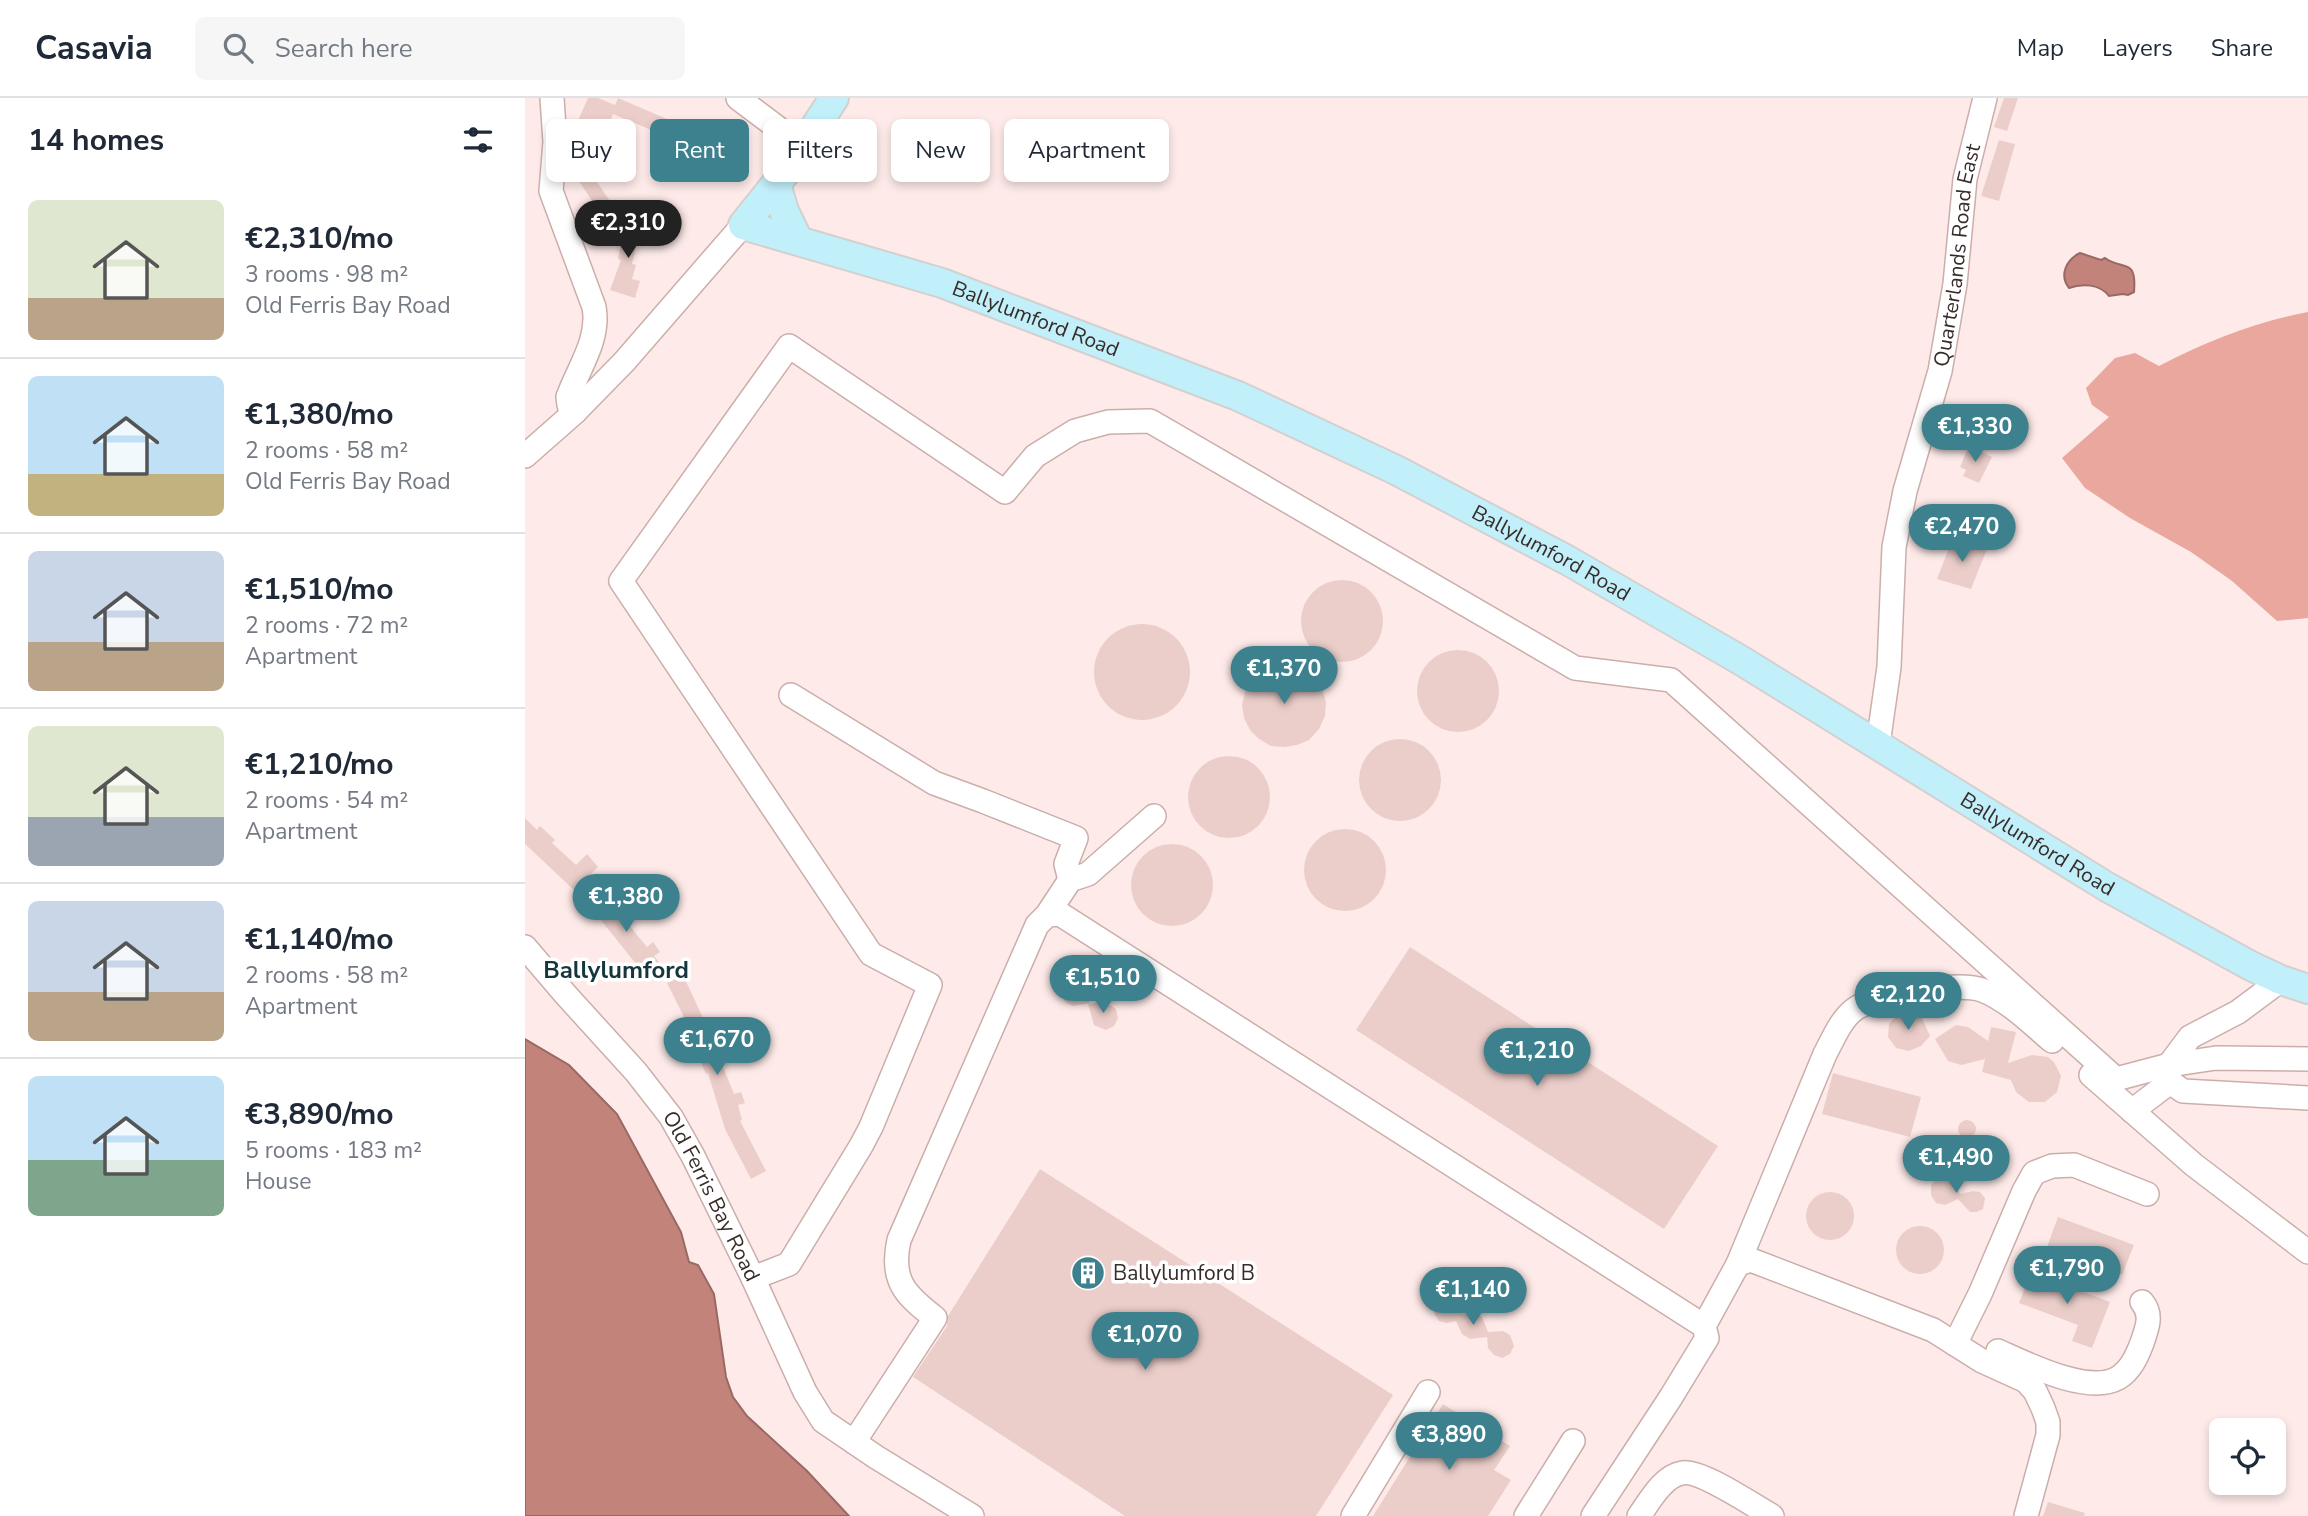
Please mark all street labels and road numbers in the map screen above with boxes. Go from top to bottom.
street label: Quarterlands Road East [1927,140,1987,369]
street label: Ballylumford Road [948,274,1123,363]
street label: Ballylumford Road [1467,498,1636,608]
street label: Ballylumford Road [1955,786,2120,903]
street label: Old Ferris Bay Road [656,1106,766,1286]

